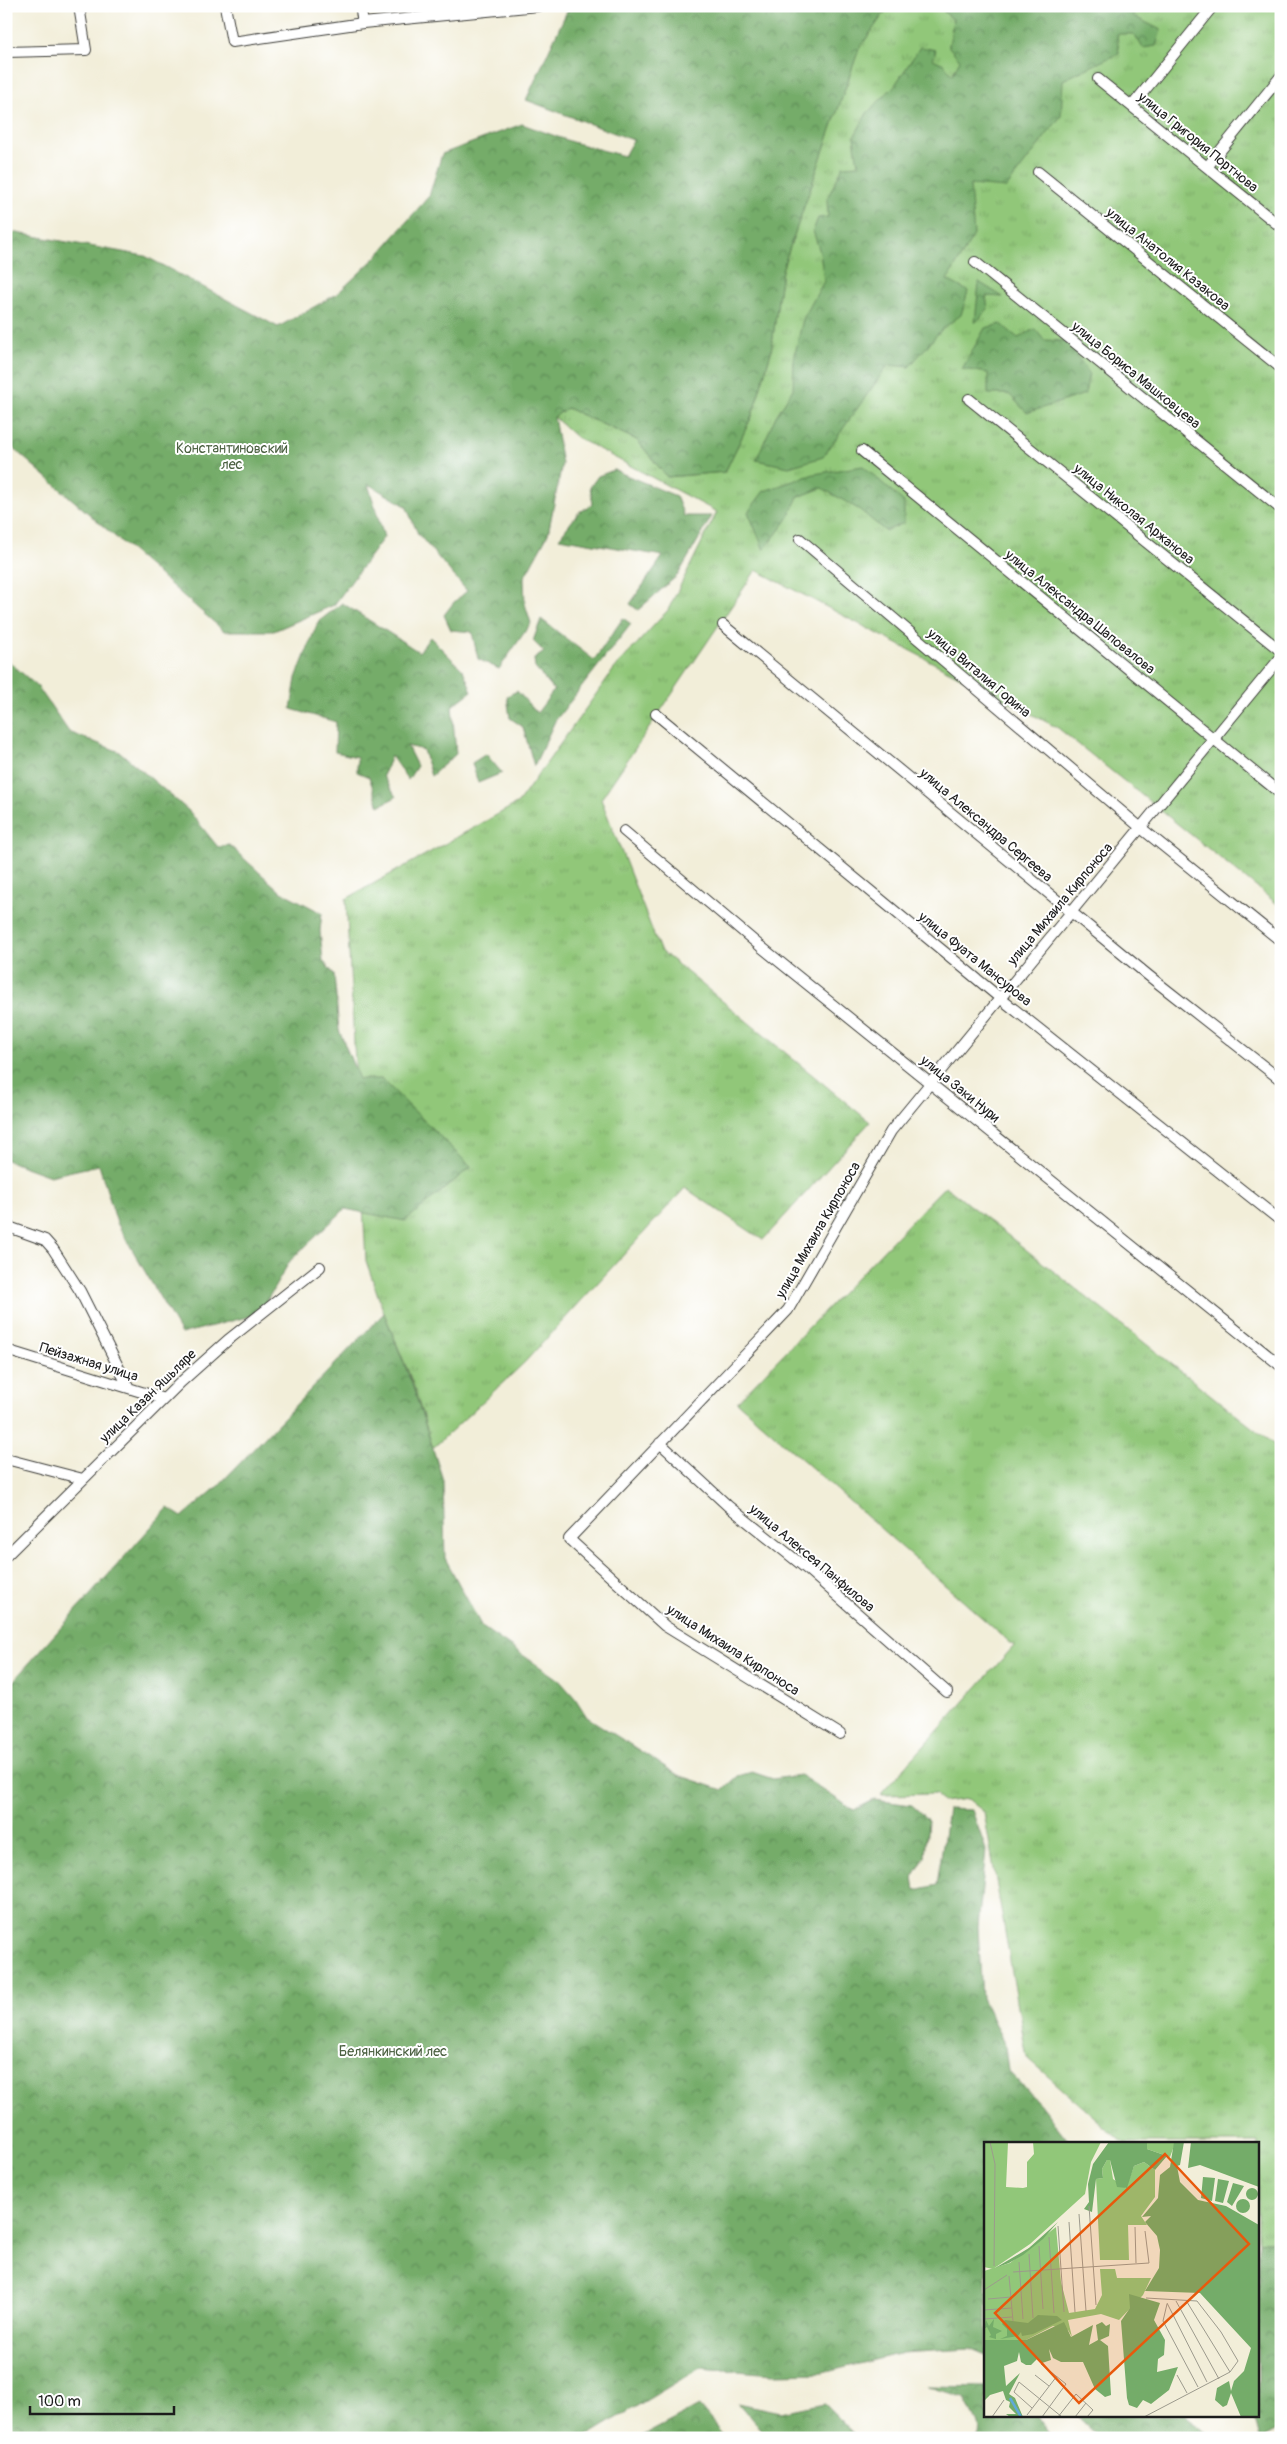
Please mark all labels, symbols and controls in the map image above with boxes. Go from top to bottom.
street label: улица Григория Портнова [1134,88,1261,196]
street label: улица Анатолия Казакова [1102,203,1233,314]
street label: улица Бориса Машковцева [1067,317,1204,432]
park label: Константиновский лес [176,440,288,473]
street label: улица Николая Аржанова [1069,459,1198,568]
street label: улица Александра Шаповалова [1001,546,1158,678]
street label: улица Виталия Горина [923,624,1034,721]
street label: улица Александра Сергеева [916,764,1056,885]
street label: улица Михаила Кирпоноса [1003,839,1116,969]
street label: улица Фуата Мансурова [914,908,1035,1010]
street label: улица Заки Нури [916,1051,1003,1126]
street label: улица Михаила Кирпоноса [772,1159,864,1302]
street label: Пейзажная улица [38,1339,140,1385]
street label: улица Казан Яшьляре [95,1345,200,1447]
street label: улица Алексея Панфилова [745,1500,878,1615]
street label: улица Михаила Кирпоноса [663,1600,802,1699]
park label: Белянкинский лес [339,2043,447,2060]
inset map [984,2142,1260,2416]
scale bar [30,2384,174,2416]
text: 100 m [38,2392,81,2411]

